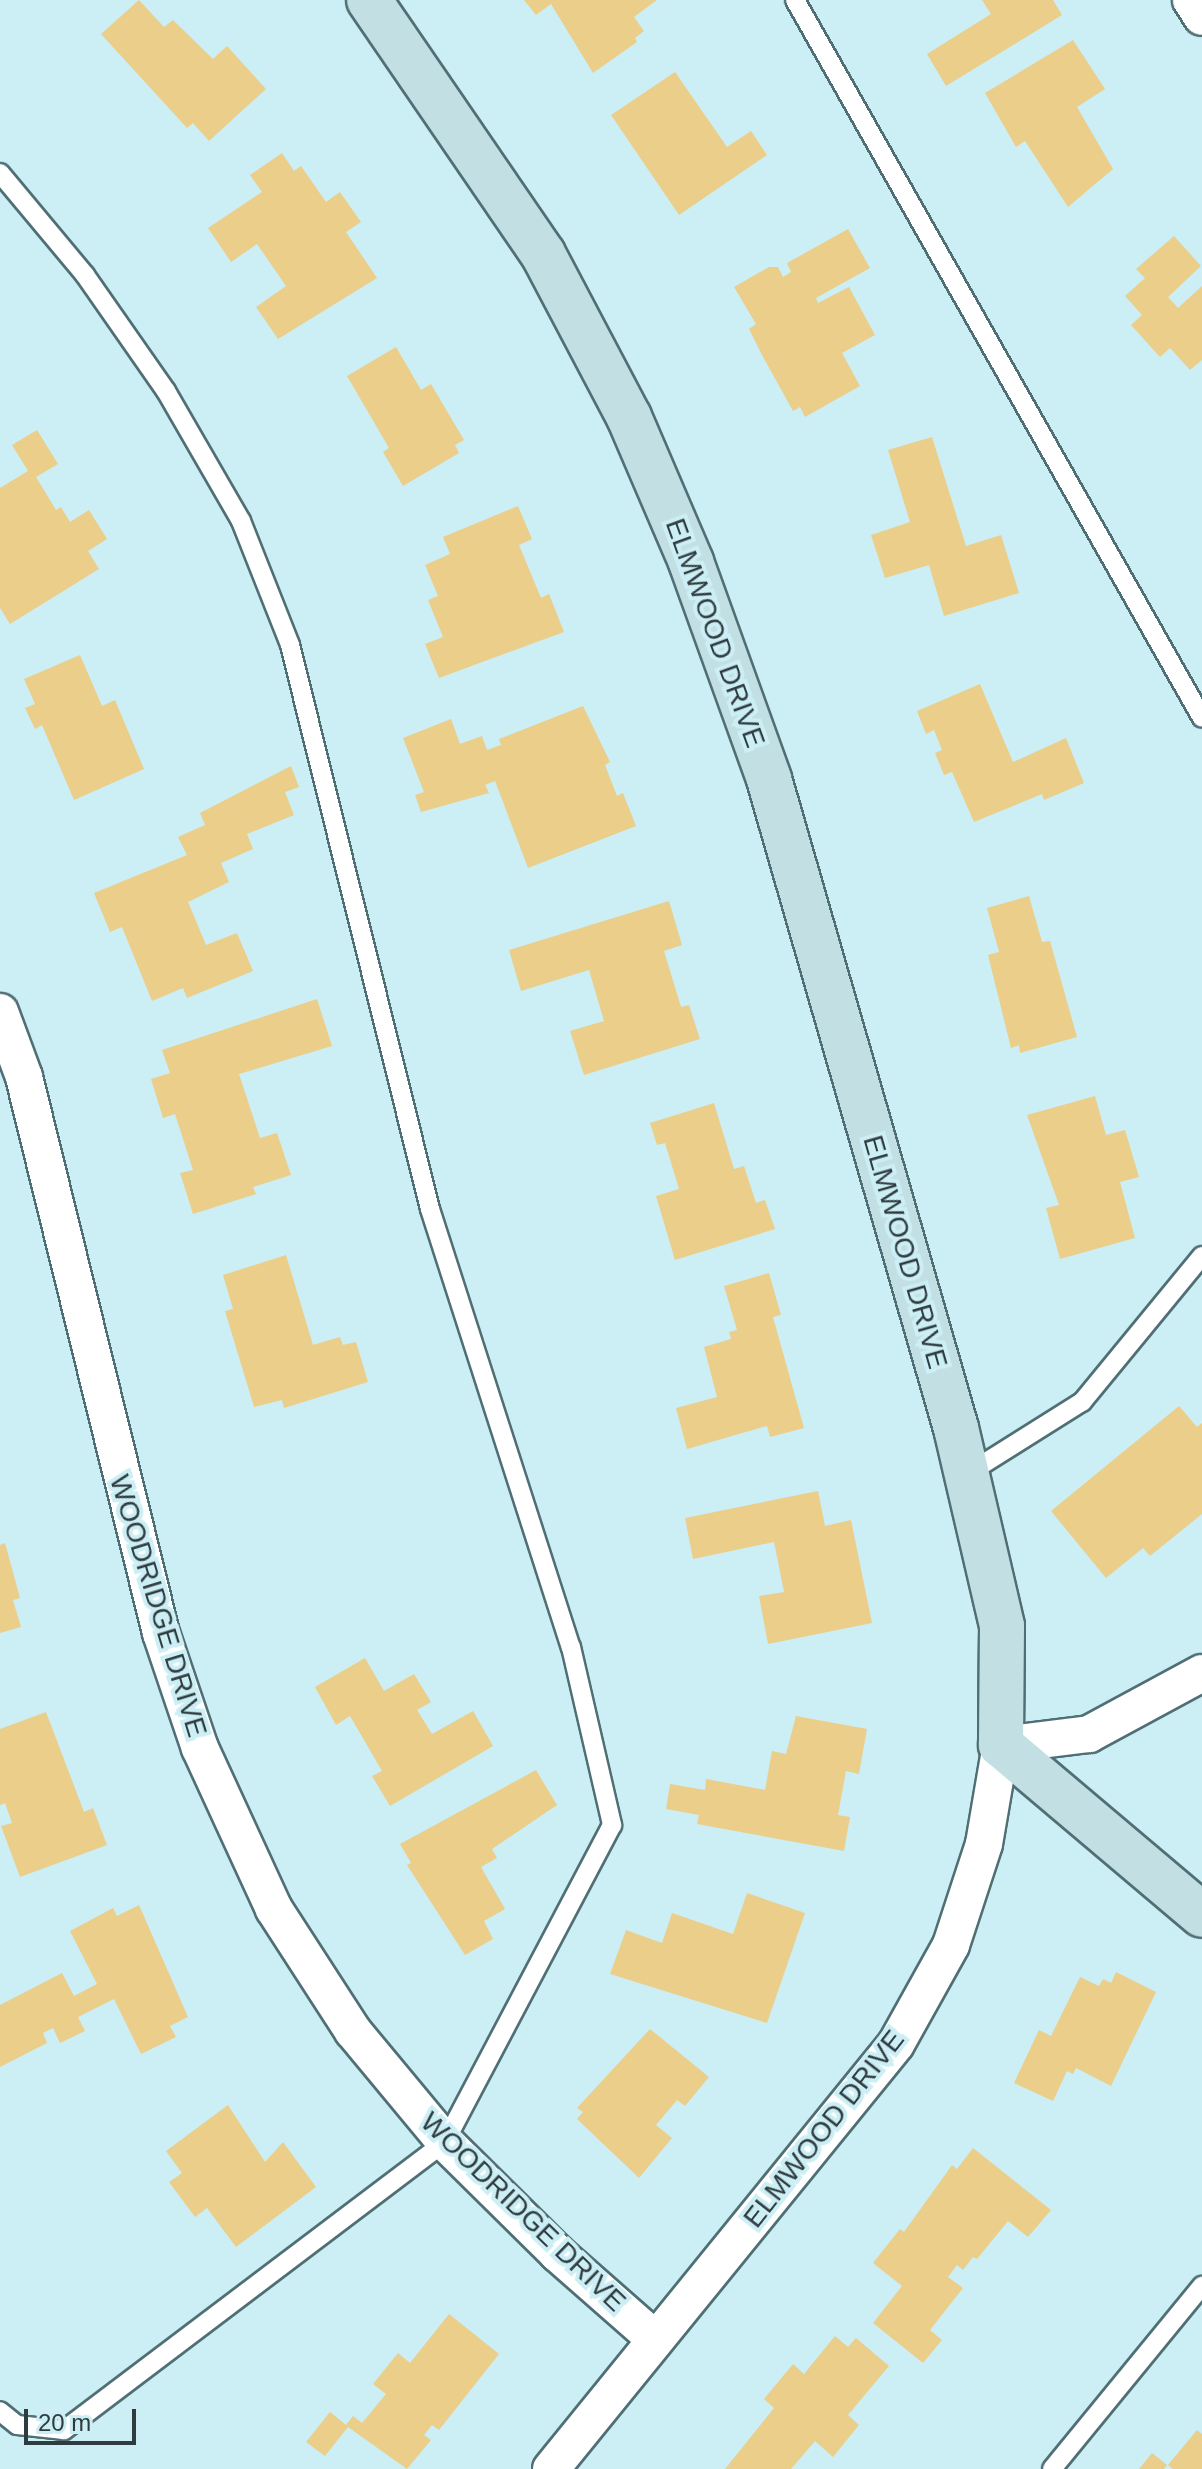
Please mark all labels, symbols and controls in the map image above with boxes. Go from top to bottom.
street label: ELMWOOD DRIVE [658,514,772,752]
street label: ELMWOOD DRIVE [856,1131,954,1373]
street label: WOODRIDGE DRIVE [102,1471,214,1741]
street label: ELMWOOD DRIVE [737,2024,911,2234]
street label: WOODRIDGE DRIVE [413,2105,633,2319]
scale bar [28,2393,140,2443]
text: 20 m [38,2409,91,2436]

